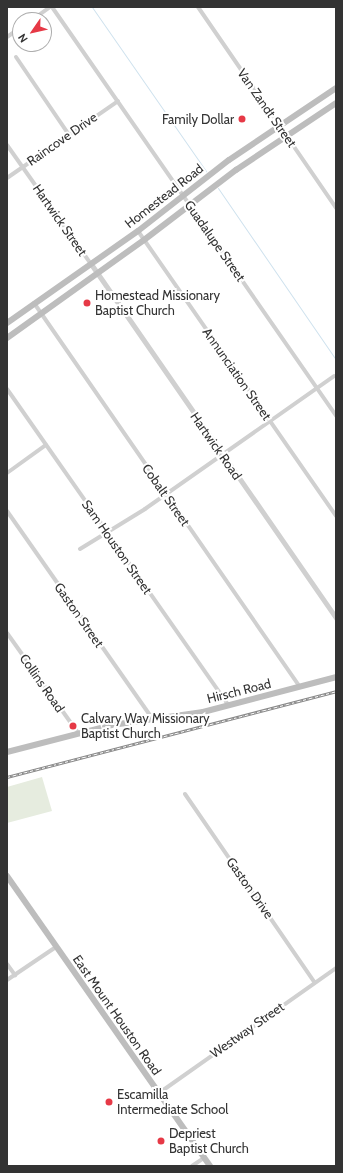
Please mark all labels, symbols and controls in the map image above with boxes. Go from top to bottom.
north arrow [12,12,52,52]
text: N [15,31,31,45]
street label: Van Zandt Street [234,66,300,150]
street label: Raincove Drive [24,109,100,169]
place label: Family Dollar [162,111,234,127]
marker: Family Dollar [237,114,247,124]
street label: Homestead Road [122,161,206,231]
street label: Hartwick Street [30,181,90,259]
street label: Guadalupe Street [181,198,249,284]
place label: Homestead Missionary Baptist Church [95,288,220,319]
marker: Homestead Missionary Baptist Church [82,298,92,308]
street label: Annunciation Street [199,325,275,423]
street label: Hartwick Road [187,409,245,483]
street label: Cobalt Street [139,461,193,529]
street label: Sam Houston Street [79,497,155,597]
street label: Gaston Street [51,580,107,650]
street label: Collins Road [16,651,68,715]
street label: Hirsch Road [205,676,273,706]
place label: Calvary Way Missionary Baptist Church [81,711,210,742]
marker: Calvary Way Missionary Baptist Church [68,721,78,731]
street label: Gaston Drive [223,854,277,922]
street label: East Mount Houston Road [70,952,164,1078]
street label: Westway Street [207,999,287,1061]
place label: Escamilla Intermediate School [117,1087,228,1118]
marker: Escamilla Intermediate School [104,1097,114,1107]
place label: Depriest Baptist Church [169,1126,249,1157]
marker: Depriest Baptist Church [156,1136,166,1146]

